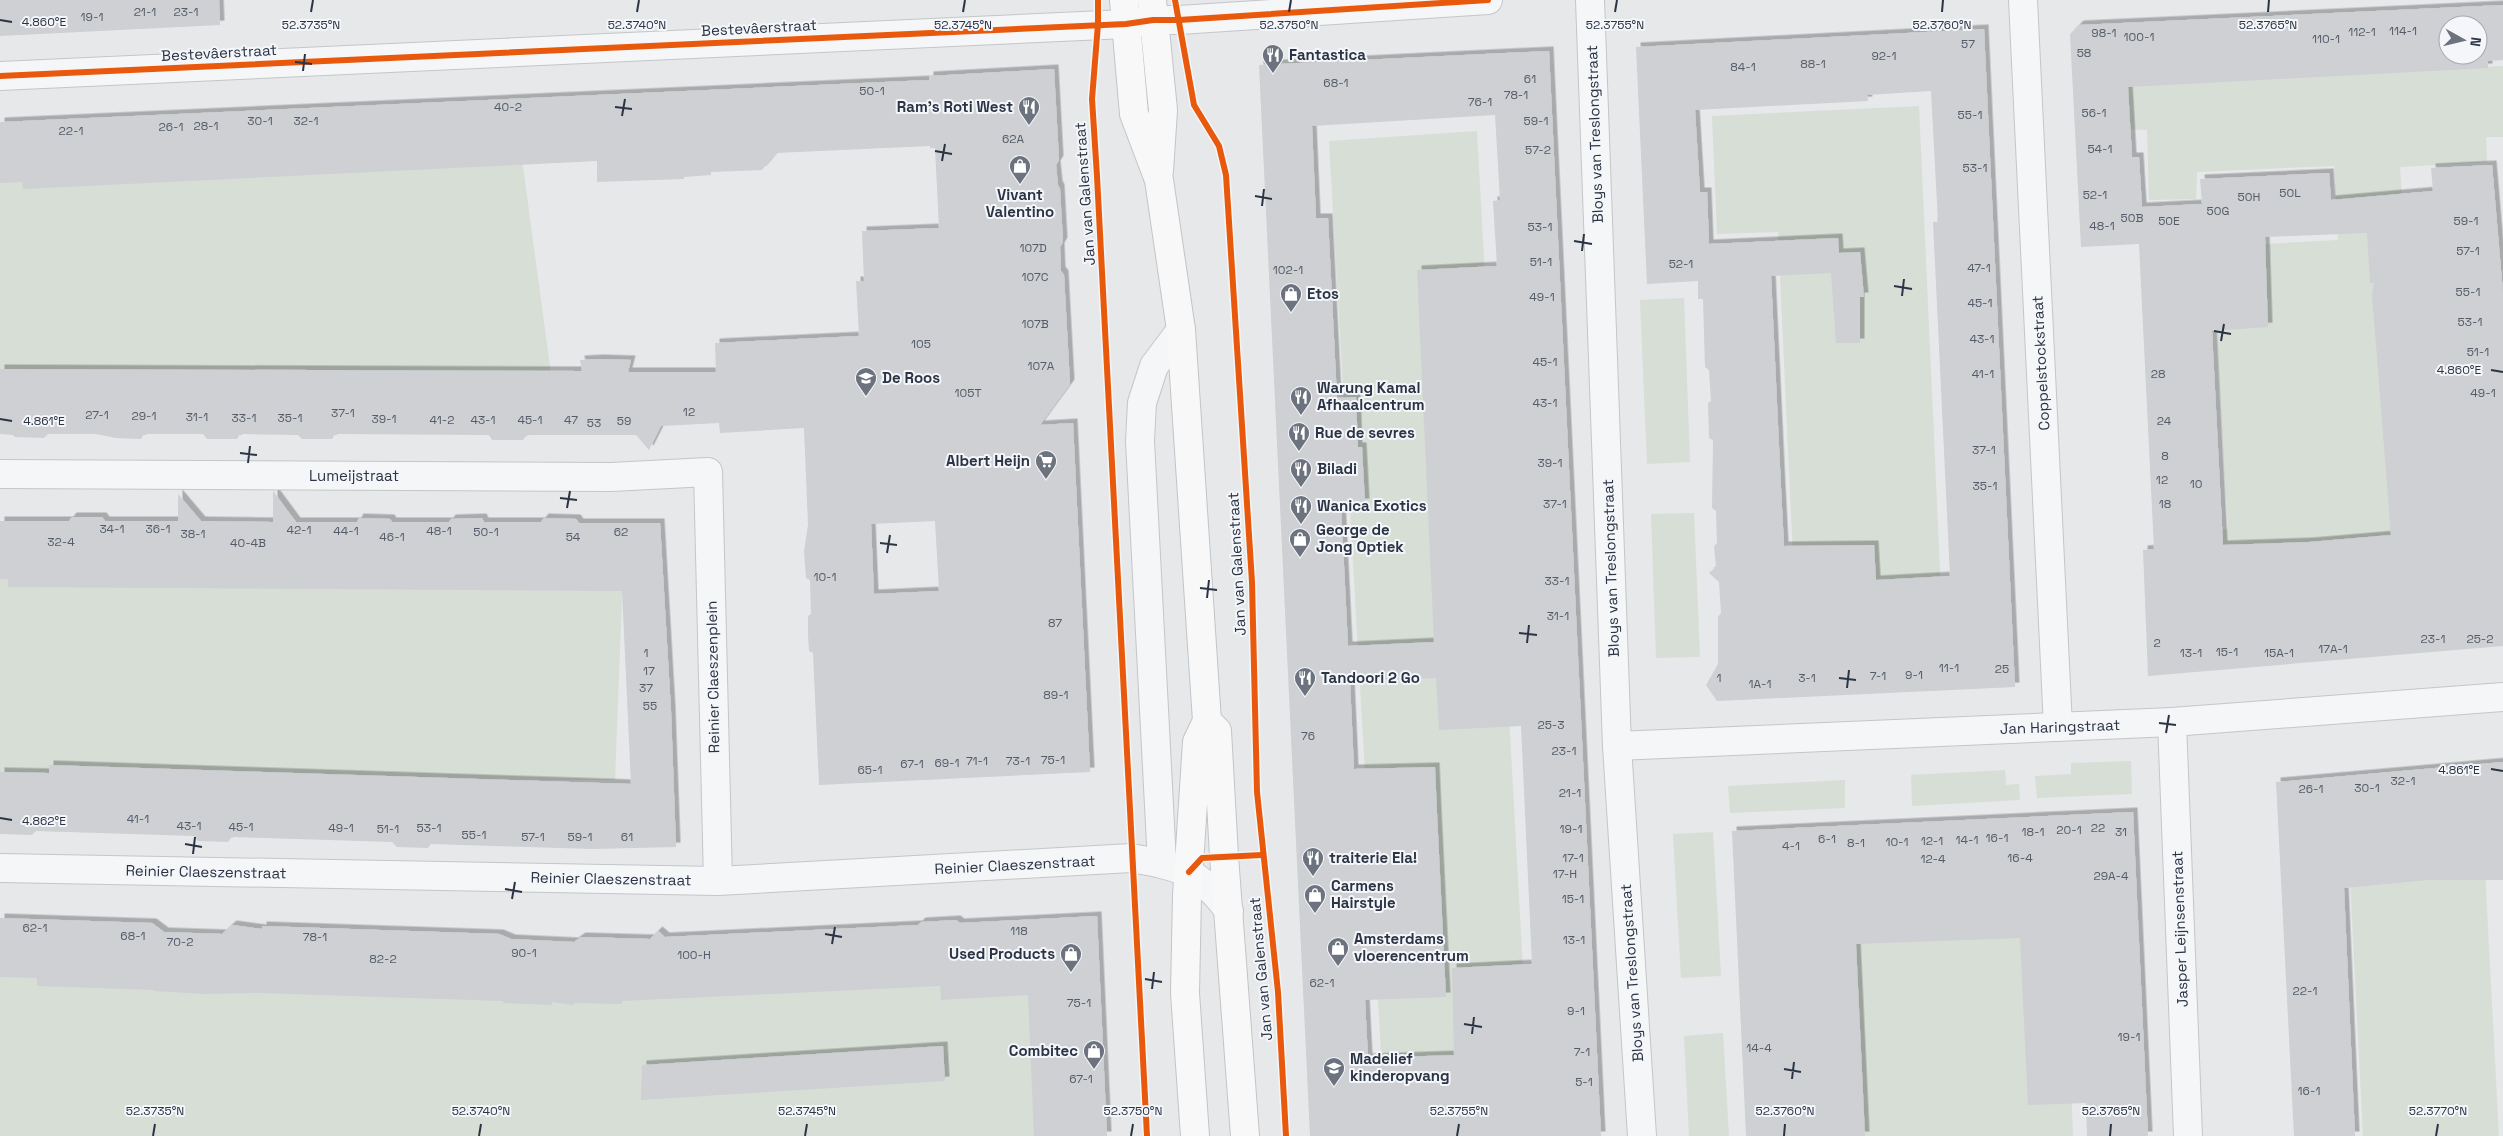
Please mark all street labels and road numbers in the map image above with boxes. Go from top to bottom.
street label: Bestevâerstraat [701,15,818,40]
street label: Bestevâerstraat [161,40,278,65]
street label: Bloys van Treslongstraat [1582,45,1607,223]
street label: Jan van Galenstraat [1070,122,1099,266]
street label: Coppelstockstraat [2027,295,2054,431]
street label: Lumeijstraat [309,466,399,485]
street label: Bloys van Treslongstraat [1598,479,1623,657]
street label: Jan van Galenstraat [1223,492,1250,636]
street label: Reinier Claeszenplein [702,601,723,753]
street label: Jan Haringstraat [1999,715,2121,738]
street label: Jasper Leijnsenstraat [2167,850,2192,1007]
street label: Reinier Claeszenstraat [934,851,1096,878]
street label: Reinier Claeszenstraat [125,861,287,882]
street label: Reinier Claeszenstraat [530,868,692,889]
street label: Bloys van Treslongstraat [1616,883,1647,1063]
street label: Jan van Galenstraat [1245,897,1276,1041]

